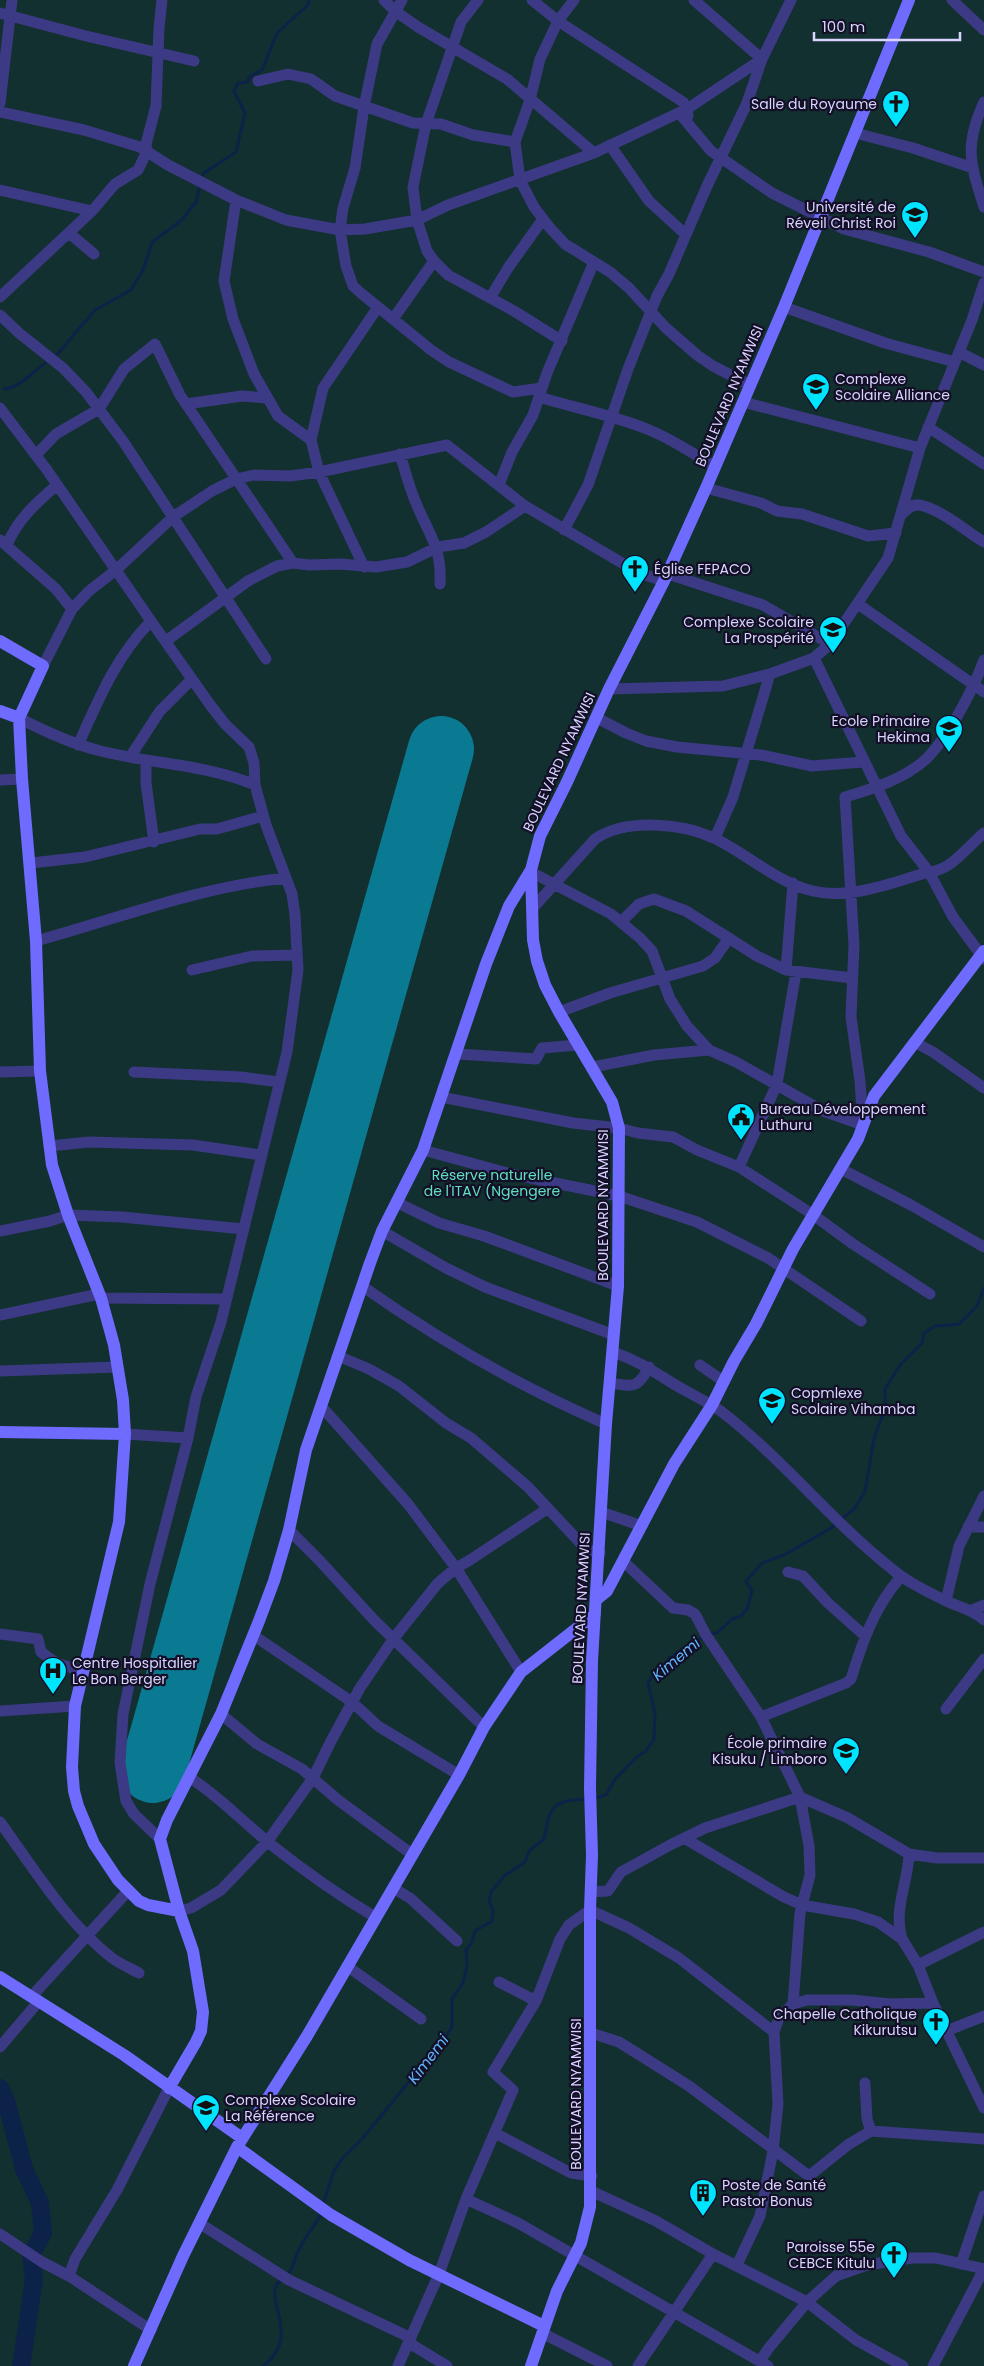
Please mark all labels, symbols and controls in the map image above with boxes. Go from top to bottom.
scale bar [814,10,960,42]
text: 100 m [822,16,865,37]
church icon: Salle du Royaume [881,89,911,128]
place label: Salle du Royaume [751,94,877,114]
place label: Université de Réveil Christ Roi [786,197,896,233]
school or university icon: Université de Réveil Christ Roi [900,200,930,239]
street label: BOULEVARD NYAMWISI [690,322,768,470]
place label: Complexe Scolaire Alliance [835,369,950,405]
school or university icon: Complexe Scolaire Alliance [801,372,831,411]
church icon: Église FEPACO [620,554,650,593]
place label: Église FEPACO [654,559,751,579]
place label: Complexe Scolaire La Prospérité [683,612,814,648]
school or university icon: Complexe Scolaire La Prospérité [818,615,848,654]
street label: BOULEVARD NYAMWISI [518,689,600,835]
place label: Ecole Primaire Hekima [831,711,930,747]
school or university icon: Ecole Primaire Hekima [934,714,964,753]
place label: Bureau Développement Luthuru [760,1099,926,1135]
public building icon: Bureau Développement Luthuru [726,1102,756,1141]
street label: BOULEVARD NYAMWISI [593,1129,613,1281]
park label: Réserve naturelle de l'ITAV (Ngengere [424,1165,561,1201]
place label: Copmlexe Scolaire Vihamba [791,1383,915,1419]
school or university icon: Copmlexe Scolaire Vihamba [757,1386,787,1425]
street label: BOULEVARD NYAMWISI [567,1532,595,1684]
water label: Kimemi [648,1633,705,1685]
place label: Centre Hospitalier Le Bon Berger [72,1653,197,1689]
hospital icon: Centre Hospitalier Le Bon Berger [38,1656,68,1695]
place label: École primaire Kisuku / Limboro [712,1733,827,1769]
school or university icon: École primaire Kisuku / Limboro [831,1736,861,1775]
place label: Chapelle Catholique Kikurutsu [773,2004,917,2040]
church icon: Chapelle Catholique Kikurutsu [921,2007,951,2046]
street label: BOULEVARD NYAMWISI [566,2018,586,2170]
water label: Kimemi [403,2030,454,2088]
place label: Complexe Scolaire La Référence [225,2090,356,2126]
school or university icon: Complexe Scolaire La Référence [191,2093,221,2132]
place label: Poste de Santé Pastor Bonus [722,2175,827,2211]
building icon: Poste de Santé Pastor Bonus [688,2178,718,2217]
place label: Paroisse 55e CEBCE Kitulu [787,2237,875,2273]
church icon: Paroisse 55e CEBCE Kitulu [879,2240,909,2279]

